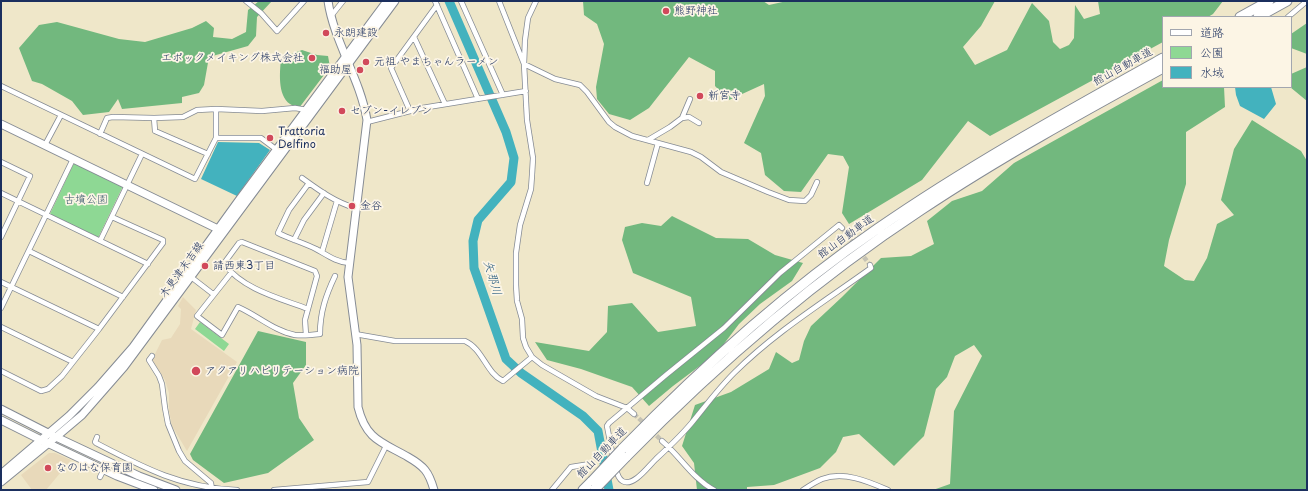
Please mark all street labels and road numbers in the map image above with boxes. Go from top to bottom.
street label: 館山自動車道 [1091,45,1155,89]
street label: 館山自動車道 [815,212,877,262]
street label: 木更津末吉線 [157,239,207,301]
street label: 館山自動車道 [574,425,630,481]

